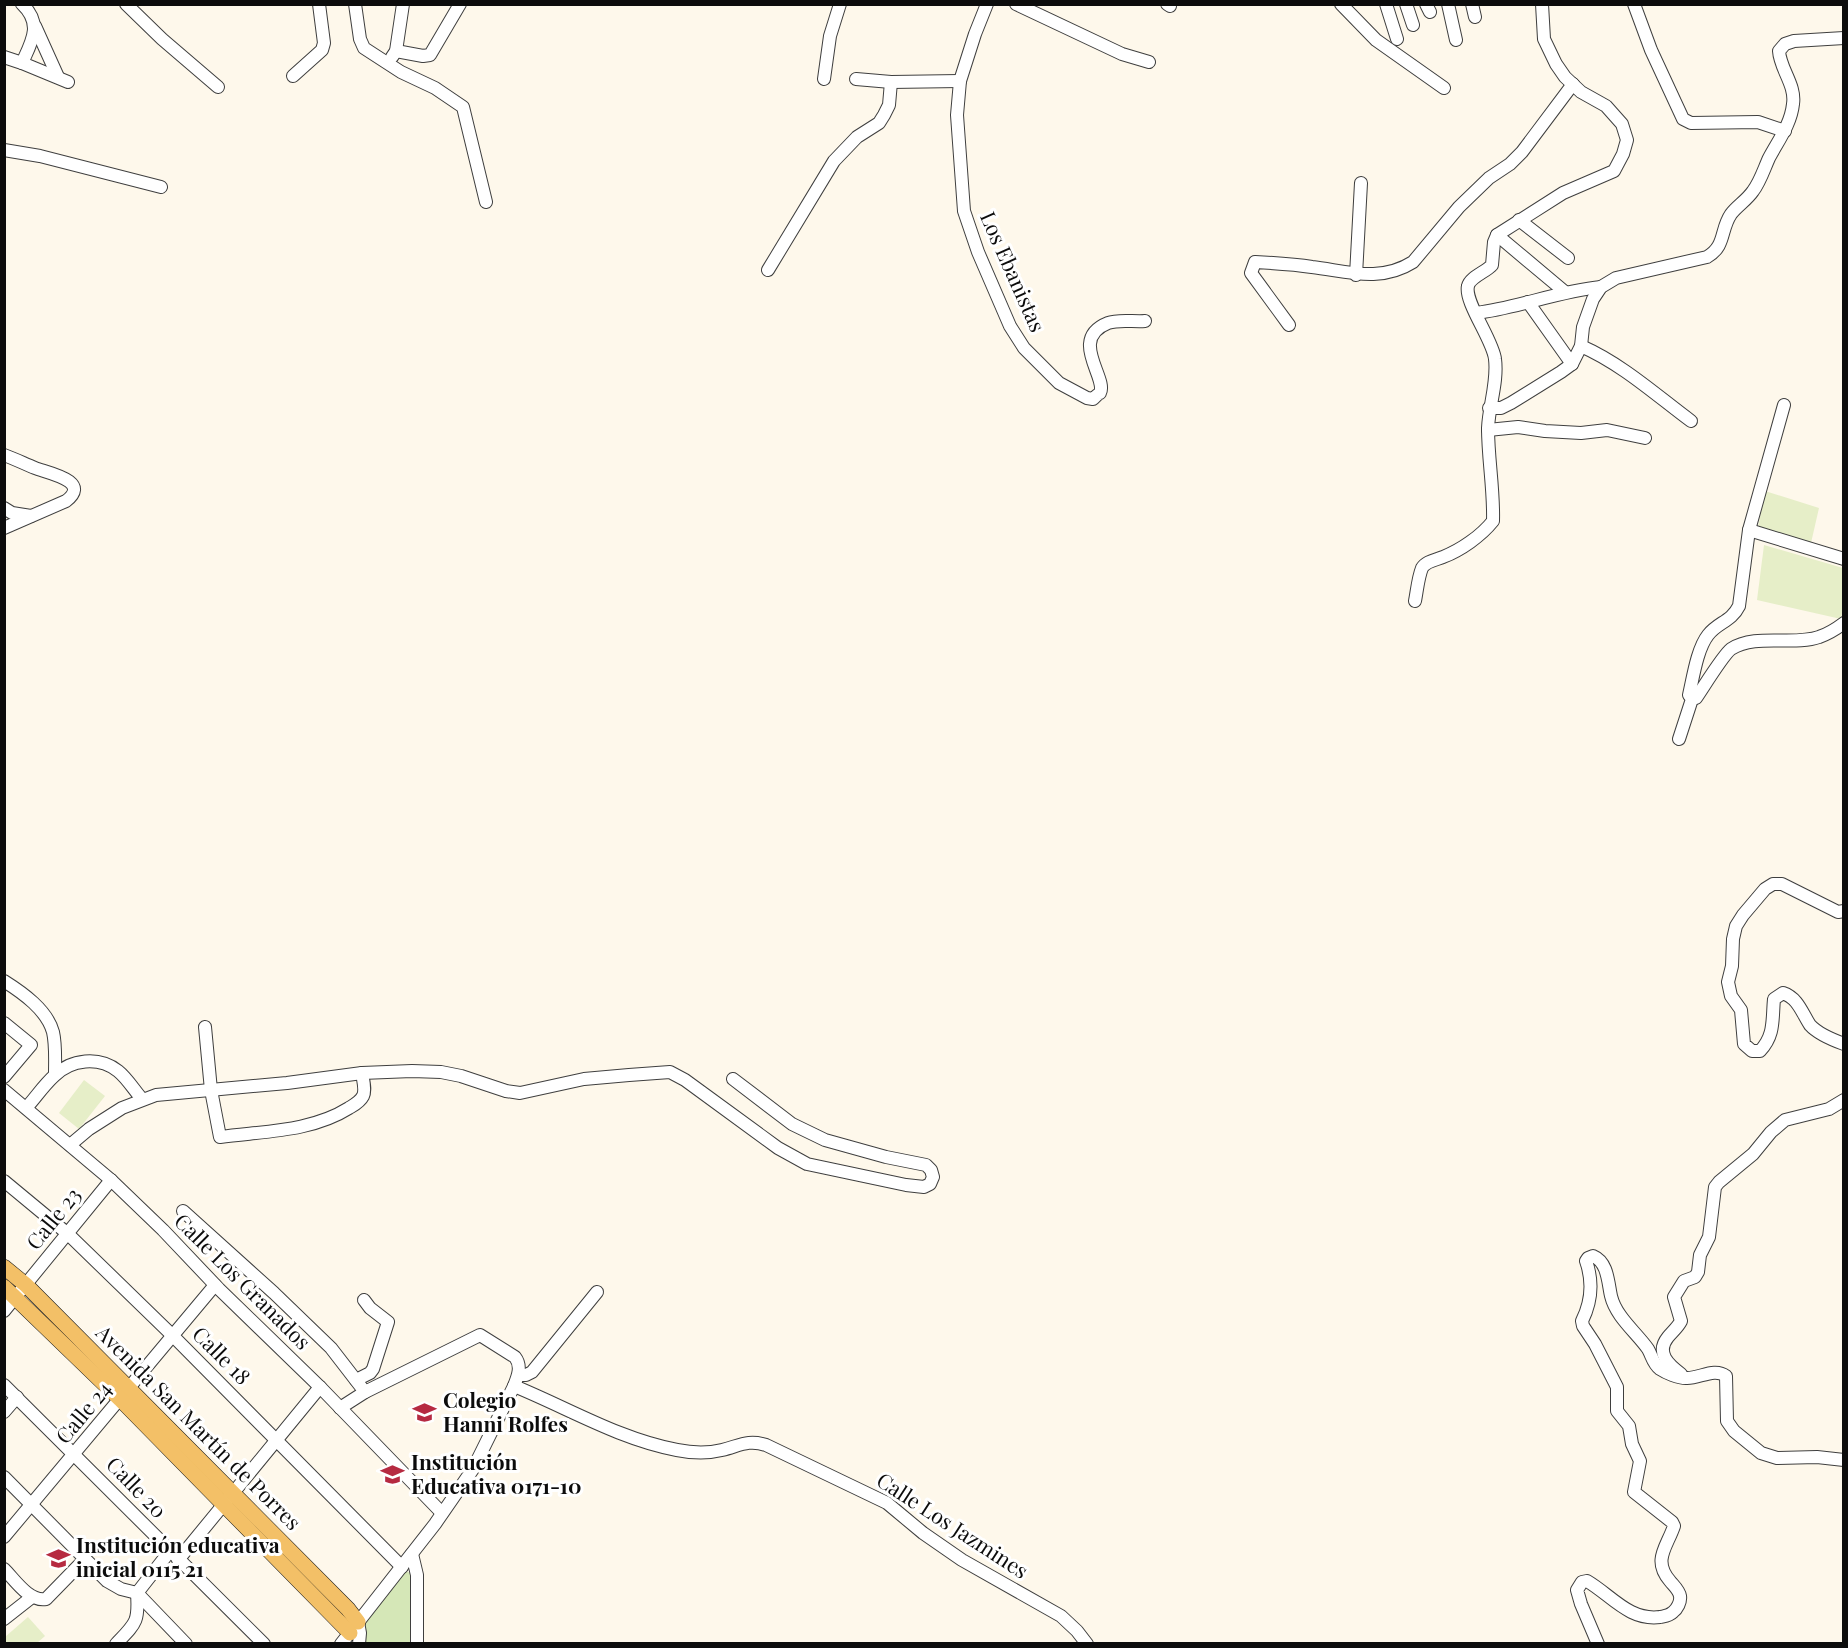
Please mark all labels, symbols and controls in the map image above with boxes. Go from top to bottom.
street label: Los Ebanistas [975,207,1053,336]
street label: Calle 23 [19,1181,86,1255]
street label: Calle Los Granados [169,1206,318,1355]
street label: Avenida San Martín de Porres [90,1317,308,1535]
street label: Calle 18 [187,1319,258,1390]
street label: Calle 24 [48,1375,117,1449]
place label: Colegio Hanni Rolfes [443,1385,568,1437]
school or university icon: Colegio Hanni Rolfes [412,1400,438,1426]
place label: Institución Educativa 0171-10 [411,1447,581,1499]
street label: Calle 20 [101,1450,174,1523]
school or university icon: Institución Educativa 0171-10 [380,1462,406,1488]
street label: Calle Los Jazmines [872,1465,1034,1584]
place label: Institución educativa inicial 0115 21 [76,1530,280,1582]
school or university icon: Institución educativa inicial 0115 21 [45,1545,71,1571]

